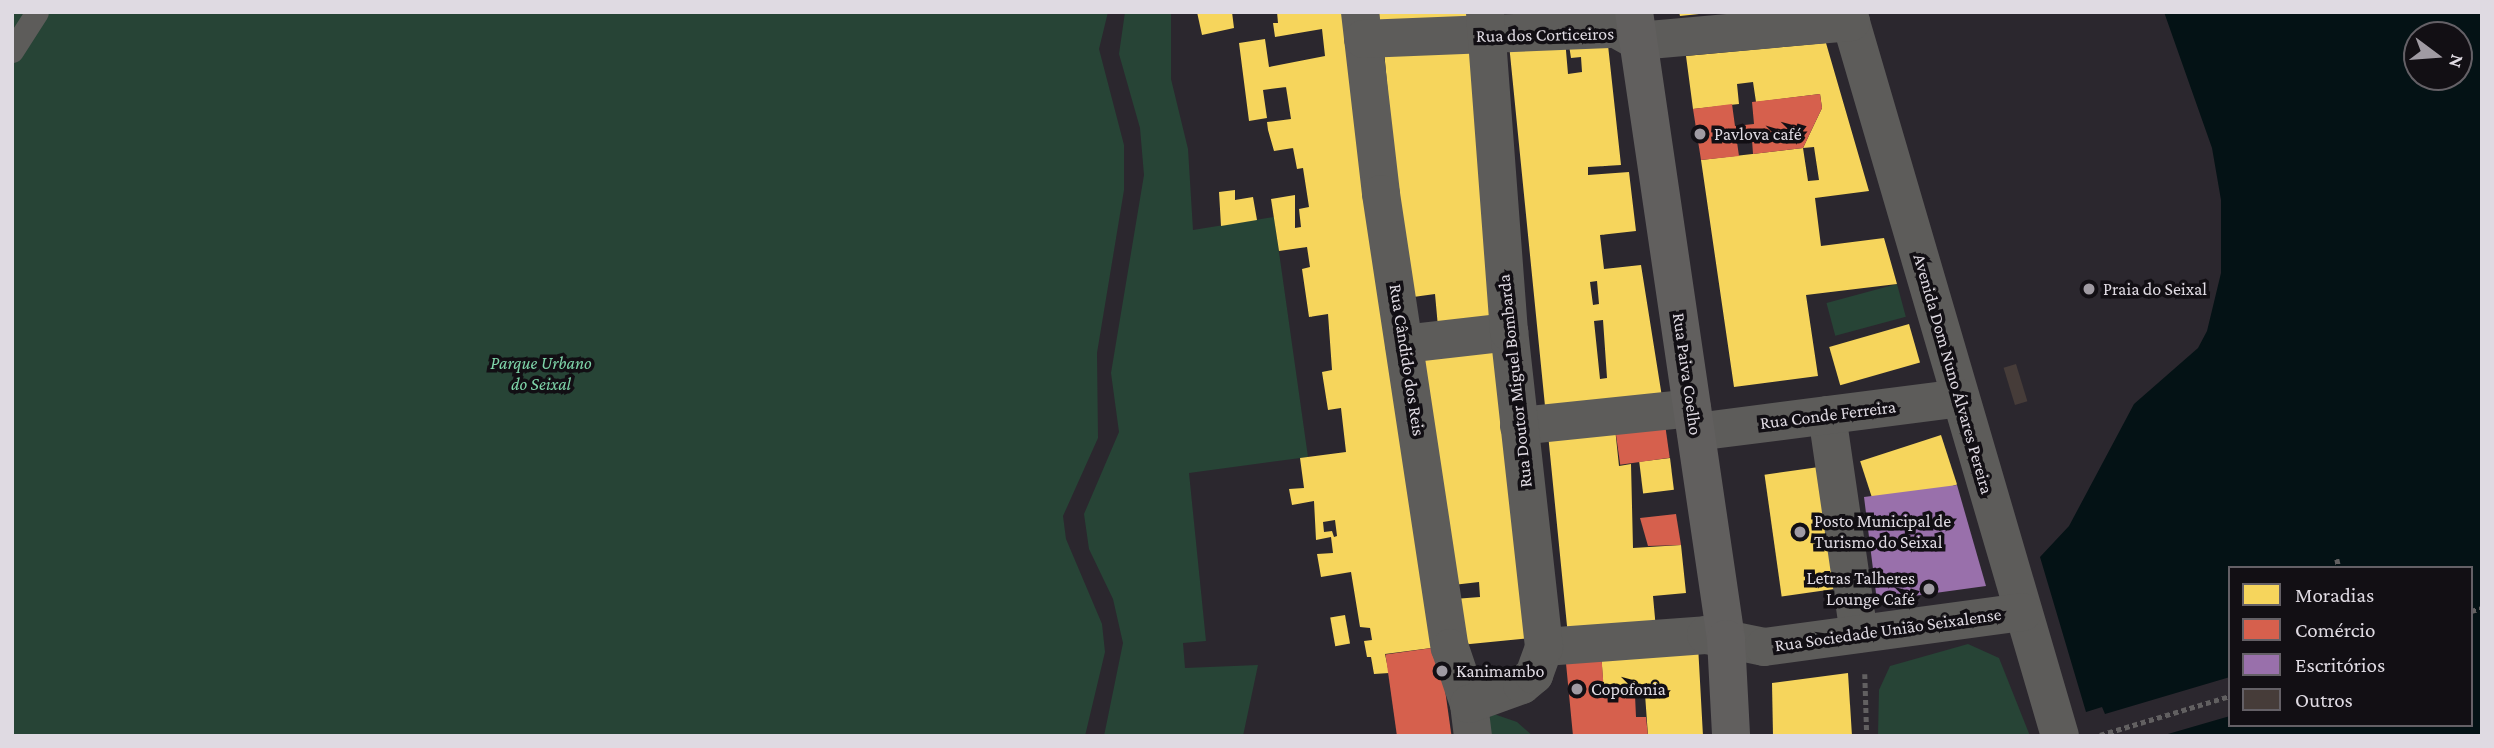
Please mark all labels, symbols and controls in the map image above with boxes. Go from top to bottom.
north arrow [2403,21,2473,91]
street label: Rua dos Corticeiros [1476,23,1614,47]
text: N [2445,52,2469,70]
place label: Pavlova café [1714,123,1802,145]
marker: Pavlova café [1692,126,1708,142]
street label: Avenida Dom Nuno Álvares Pereira [1908,251,1998,497]
street label: Rua Doutor Miguel Bombarda [1493,273,1537,489]
place label: Praia do Seixal [2103,278,2207,300]
marker: Praia do Seixal [2081,281,2097,297]
street label: Rua Cândido dos Reis [1384,282,1430,438]
street label: Rua Paiva Coelho [1668,311,1706,437]
park label: Parque Urbano do Seixal [490,353,592,396]
street label: Rua Conde Ferreira [1759,396,1897,434]
place label: Posto Municipal de Turismo do Seixal [1814,511,1951,554]
marker: Posto Municipal de Turismo do Seixal [1792,524,1808,540]
legend [2228,566,2473,727]
place label: Letras Talheres Lounge Café [1807,568,1915,610]
marker: Letras Talheres Lounge Café [1921,581,1937,597]
text: Moradias [2295,583,2374,607]
street label: Rua Sociedade União Seixalense [1773,603,2003,657]
text: Comércio [2295,618,2375,642]
text: Escritórios [2295,653,2385,677]
place label: Kanimambo [1456,660,1544,682]
marker: Kanimambo [1434,663,1450,679]
place label: Copofonia [1591,678,1666,700]
marker: Copofonia [1569,681,1585,697]
text: Outros [2295,688,2353,712]

